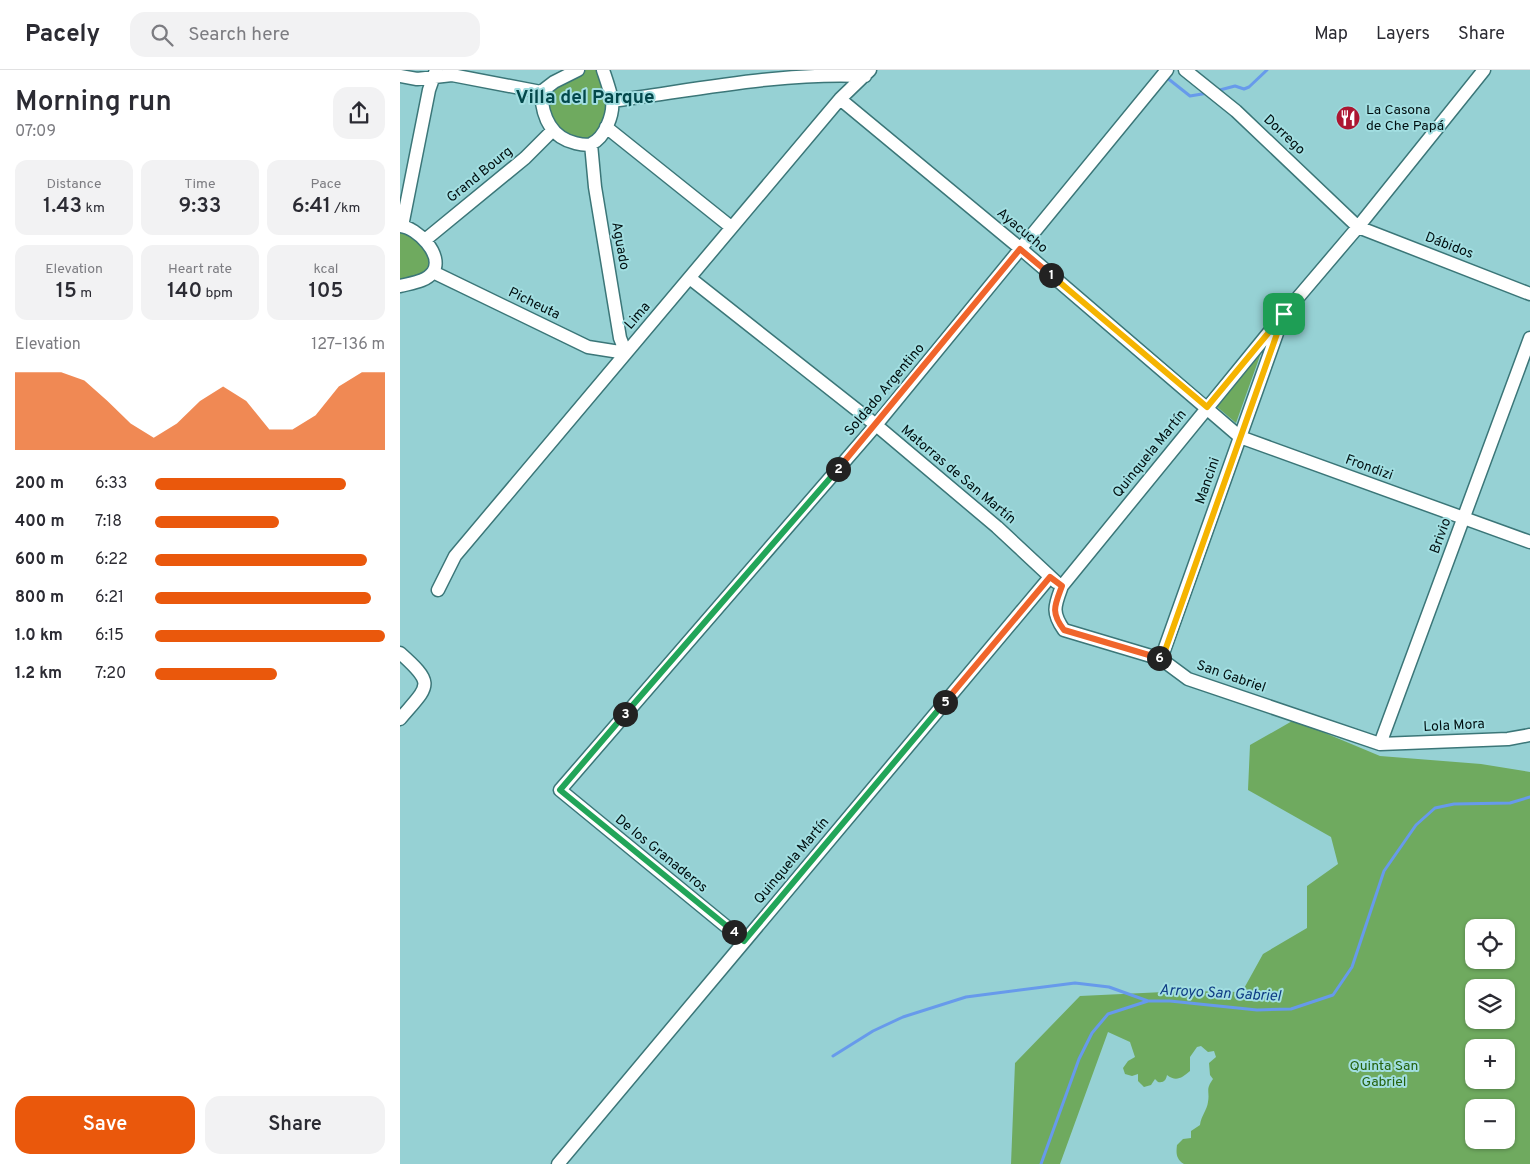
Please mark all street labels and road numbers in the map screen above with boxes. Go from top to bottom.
street label: Dorrego [1260,111,1309,159]
street label: Grand Bourg [444,143,516,207]
street label: Ayacucho [993,205,1051,257]
street label: Aguado [607,221,633,272]
street label: Dábidos [1422,229,1476,263]
street label: Picheuta [505,284,563,324]
street label: Lima [622,299,654,333]
street label: Soldado Argentino [841,340,929,440]
street label: Quinquela Martín [1109,407,1191,501]
street label: Matorras de San Martín [897,422,1019,528]
street label: Frondizi [1343,451,1395,485]
street label: Mancini [1192,455,1224,507]
street label: Brivio [1427,516,1455,556]
street label: San Gabriel [1194,657,1268,697]
street label: Lola Mora [1423,716,1485,736]
street label: De los Granaderos [611,811,711,897]
street label: Quinquela Martín [751,814,833,908]

